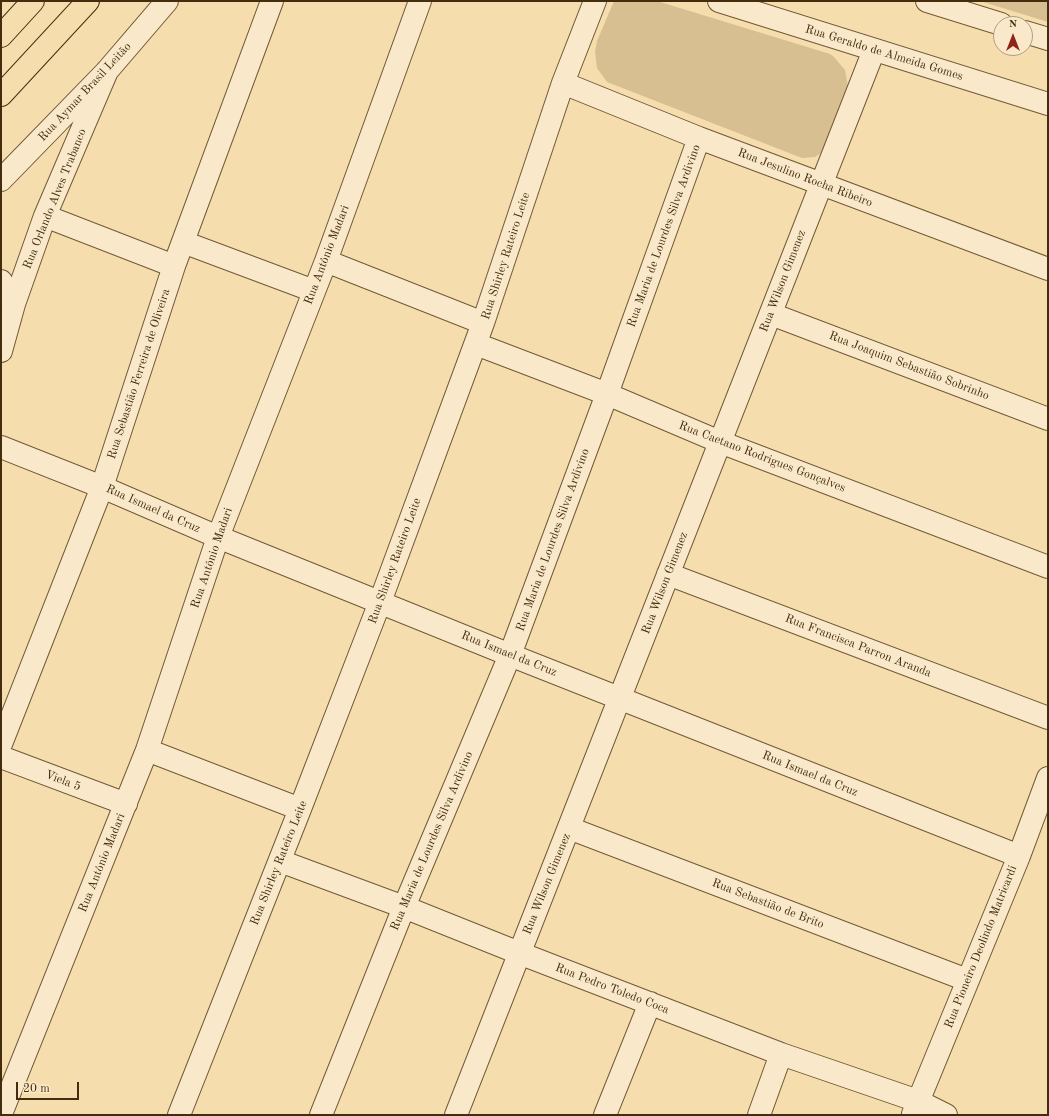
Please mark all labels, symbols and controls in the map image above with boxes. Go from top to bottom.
north arrow [993,16,1033,56]
text: N [1009,19,1017,30]
street label: Rua Geraldo de Almeida Gomes [803,22,965,84]
street label: Rua Aymar Brasil Leitão [35,40,135,144]
street label: Rua Orlando Alves Trabanco [20,127,90,271]
street label: Rua Maria de Lourdes Silva Ardivino [624,143,704,329]
street label: Rua Jesulino Rocha Ribeiro [735,146,875,210]
street label: Rua Shirley Rateiro Leite [479,190,533,322]
street label: Rua Antônio Madari [301,203,353,307]
street label: Rua Wilson Gimenez [757,228,809,334]
street label: Rua Sebastião Ferreira de Oliveira [105,287,173,461]
street label: Rua Joaquim Sebastião Sobrinho [827,329,991,403]
street label: Rua Caetano Rodrigues Gonçalves [677,418,847,496]
street label: Rua Maria de Lourdes Silva Ardivino [513,447,593,633]
street label: Rua Ismael da Cruz [103,482,203,536]
street label: Rua Shirley Rateiro Leite [365,496,425,626]
street label: Rua Antônio Madari [188,506,236,610]
street label: Rua Wilson Gimenez [639,530,691,636]
street label: Rua Francisca Parron Aranda [783,611,933,681]
street label: Rua Ismael da Cruz [459,628,559,680]
street label: Rua Ismael da Cruz [760,748,860,800]
street label: Rua Maria de Lourdes Silva Ardivino [388,749,476,933]
street label: Viela 5 [43,768,83,794]
street label: Rua Shirley Rateiro Leite [247,799,311,927]
street label: Rua Antônio Madari [76,811,128,915]
street label: Rua Wilson Gimenez [520,831,574,937]
street label: Rua Pioneiro Deolindo Matricardi [942,863,1020,1031]
street label: Rua Sebastião de Brito [710,876,826,932]
street label: Rua Pedro Toledo Coca [553,961,671,1017]
scale bar [18,1074,81,1100]
text: 20 m [23,1083,50,1095]

